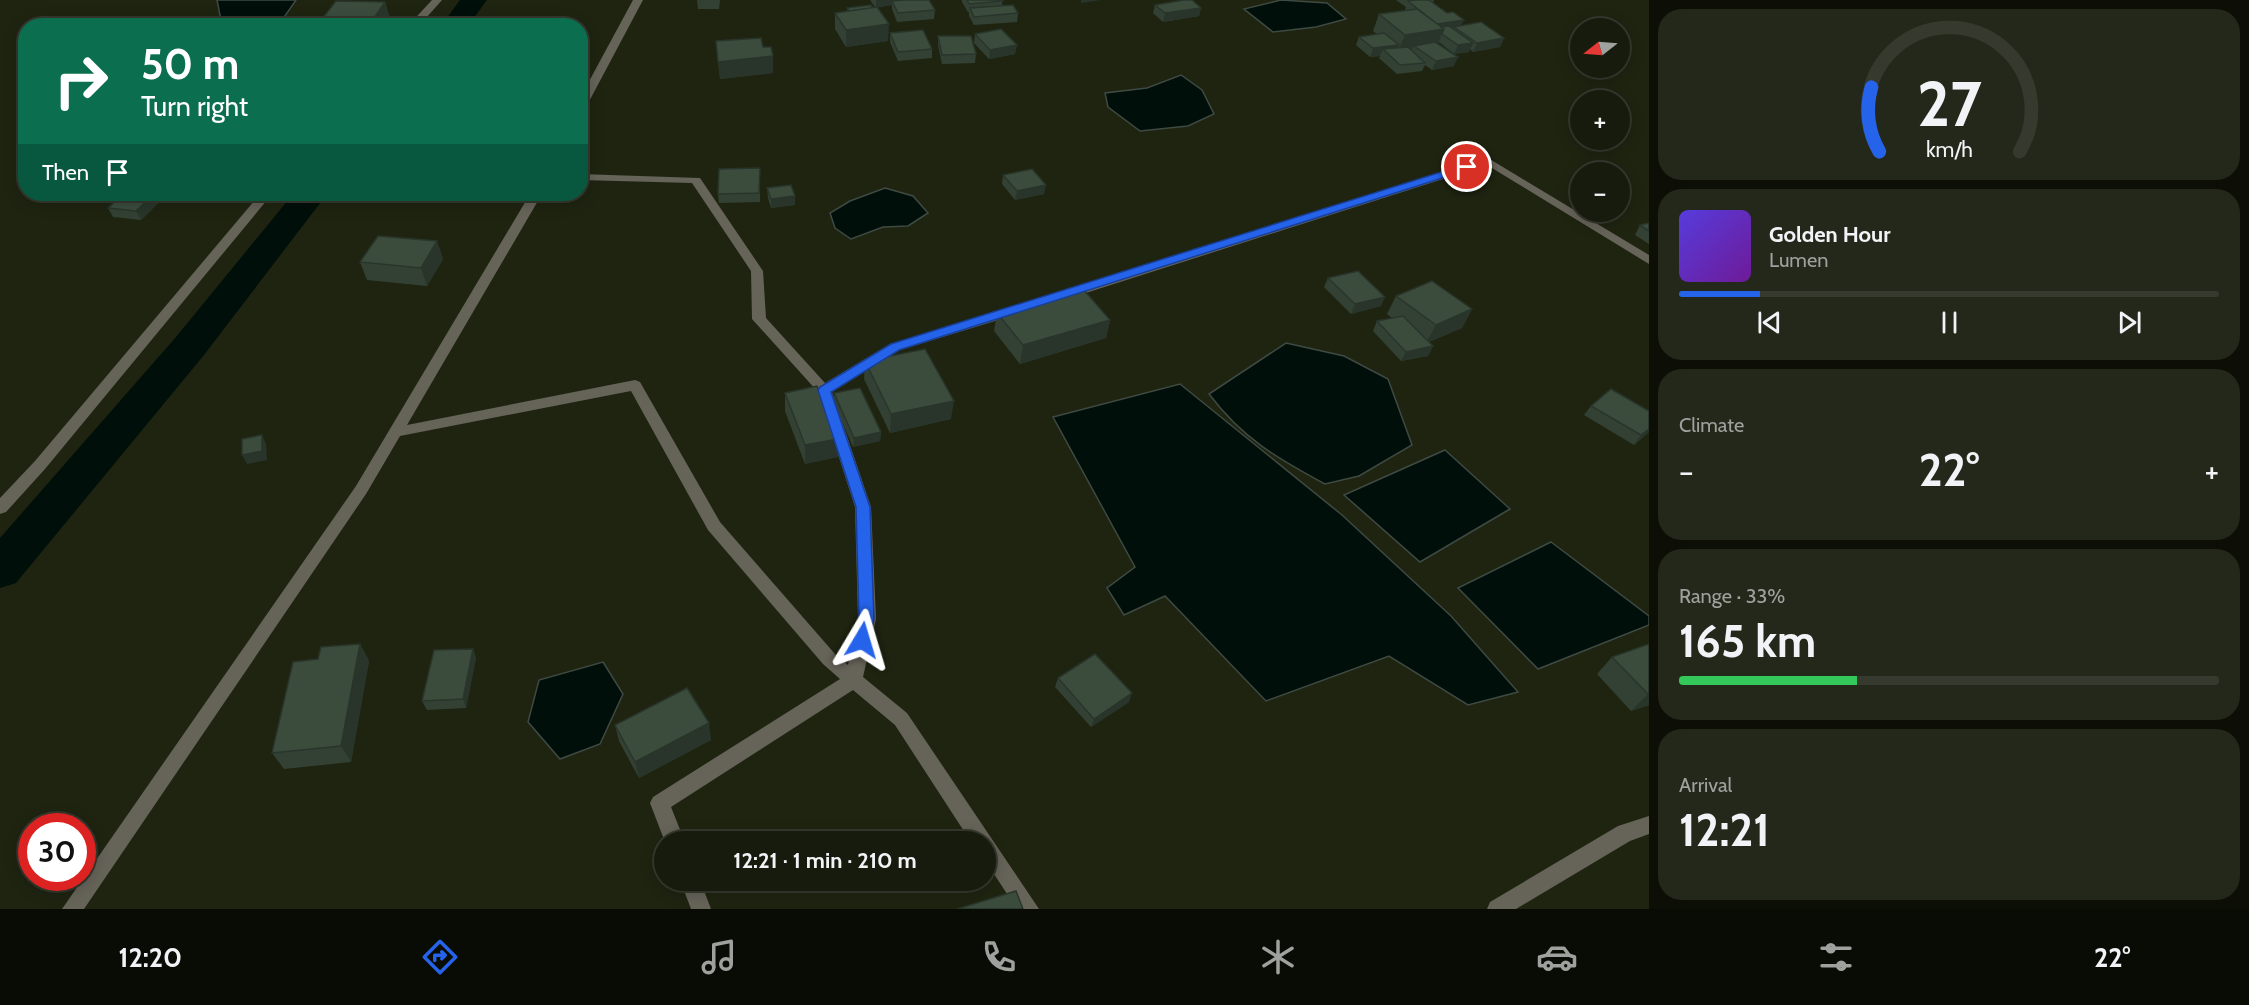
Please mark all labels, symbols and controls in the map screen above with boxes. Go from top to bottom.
north arrow [1570,18,1630,78]
map controls [1570,18,1630,222]
text: 50 m [141,38,239,90]
icon: right [42,42,120,120]
text: 27 [1917,66,1982,142]
text: Turn right [141,90,248,123]
button: + [1570,90,1630,150]
text: km/h [1926,136,1972,162]
pin [1441,141,1492,192]
icon: arrive [1450,150,1483,183]
icon: arrive [101,156,134,189]
text: Then [42,159,89,186]
button: − [1570,162,1630,222]
text: Golden Hour [1769,221,1890,248]
text: Lumen [1769,248,1828,272]
icon: previous [1753,306,1786,339]
icon: pause [1933,306,1966,339]
icon: next [2113,306,2146,339]
text: Climate [1679,413,1744,437]
text: 22° [1919,443,1979,497]
text: − [1679,451,1694,491]
text: + [2204,451,2219,491]
text: Range · 33% [1679,584,1785,608]
position arrow [830,608,894,672]
text: 165 km [1679,614,1816,668]
text: Arrival [1679,773,1732,797]
text: 12:21 [1679,803,1770,857]
speed limit sign: 30 [18,813,96,891]
text: 12:21 · 1 min · 210 m [733,847,917,874]
icon: directions [419,936,461,978]
icon: music [698,936,740,978]
icon: phone [978,936,1020,978]
icon: climate [1257,936,1299,978]
icon: car [1536,936,1578,978]
icon: filters [1815,936,1857,978]
text: 12:20 [119,941,182,974]
text: 22° [2094,941,2130,974]

